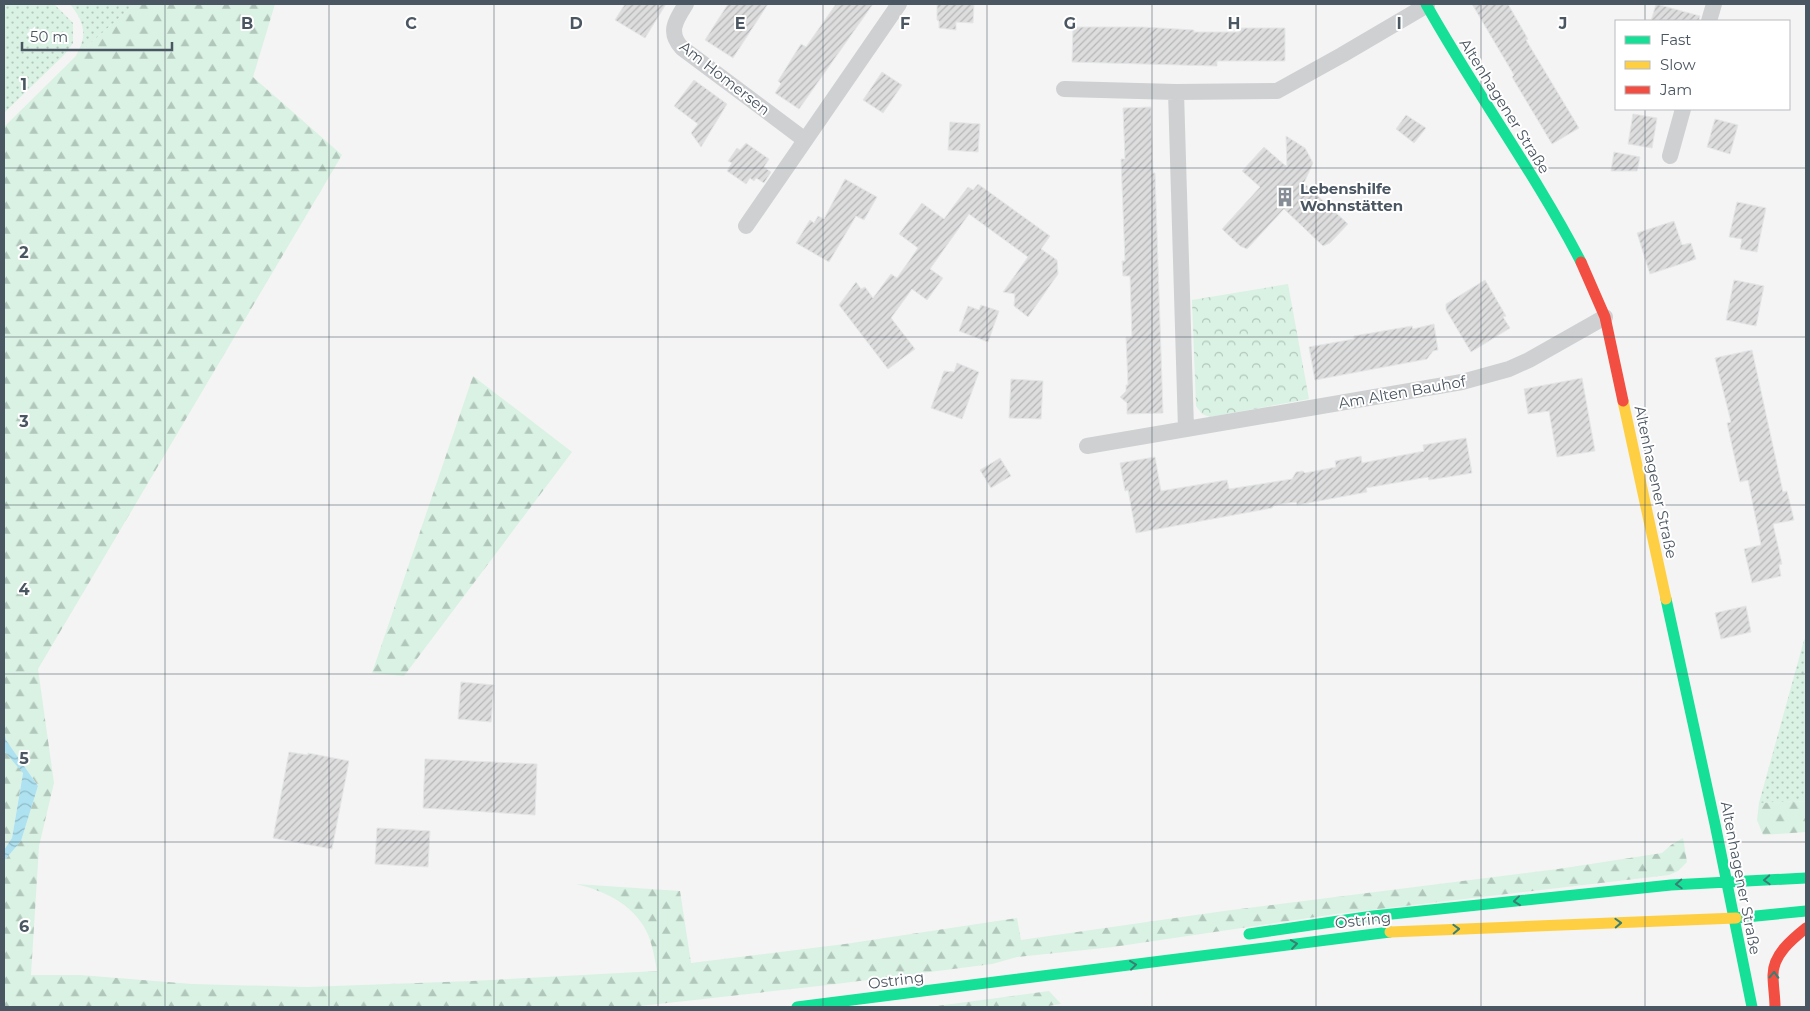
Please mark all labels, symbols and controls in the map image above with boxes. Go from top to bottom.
text: B [241,14,253,33]
text: C [405,14,417,33]
text: D [569,14,583,33]
text: E [735,14,745,33]
text: F [900,14,910,33]
text: G [1064,14,1076,33]
text: H [1228,14,1240,33]
text: I [1396,14,1402,33]
text: J [1558,14,1567,33]
scale bar [22,20,172,52]
legend [1615,20,1790,110]
text: 50 m [30,27,68,46]
text: Fast [1660,30,1691,49]
street label: Altenhagener Straße [1456,35,1554,177]
street label: Am Homersen [676,37,774,119]
text: Slow [1660,55,1696,74]
text: 1 [21,75,27,94]
text: Jam [1659,80,1692,99]
place label: Lebenshilfe Wohnstätten [1300,179,1403,215]
building icon: Lebenshilfe Wohnstätten [1274,186,1296,208]
text: 2 [19,243,29,262]
street label: Am Alten Bauhof [1337,371,1468,413]
street label: Altenhagener Straße [1631,404,1681,560]
text: 3 [18,412,29,431]
text: 4 [18,580,30,599]
text: 5 [19,749,29,768]
street label: Altenhagener Straße [1717,800,1765,956]
one-way arrow [1763,874,1771,885]
one-way arrow [1675,879,1683,890]
one-way arrow [1513,895,1521,906]
street label: Ostring [1334,908,1392,932]
text: 6 [19,917,29,936]
one-way arrow [1615,918,1623,928]
one-way arrow [1452,924,1460,935]
one-way arrow [1291,939,1299,950]
one-way arrow [1130,960,1138,971]
street label: Ostring [867,967,925,993]
one-way arrow [1769,971,1779,979]

